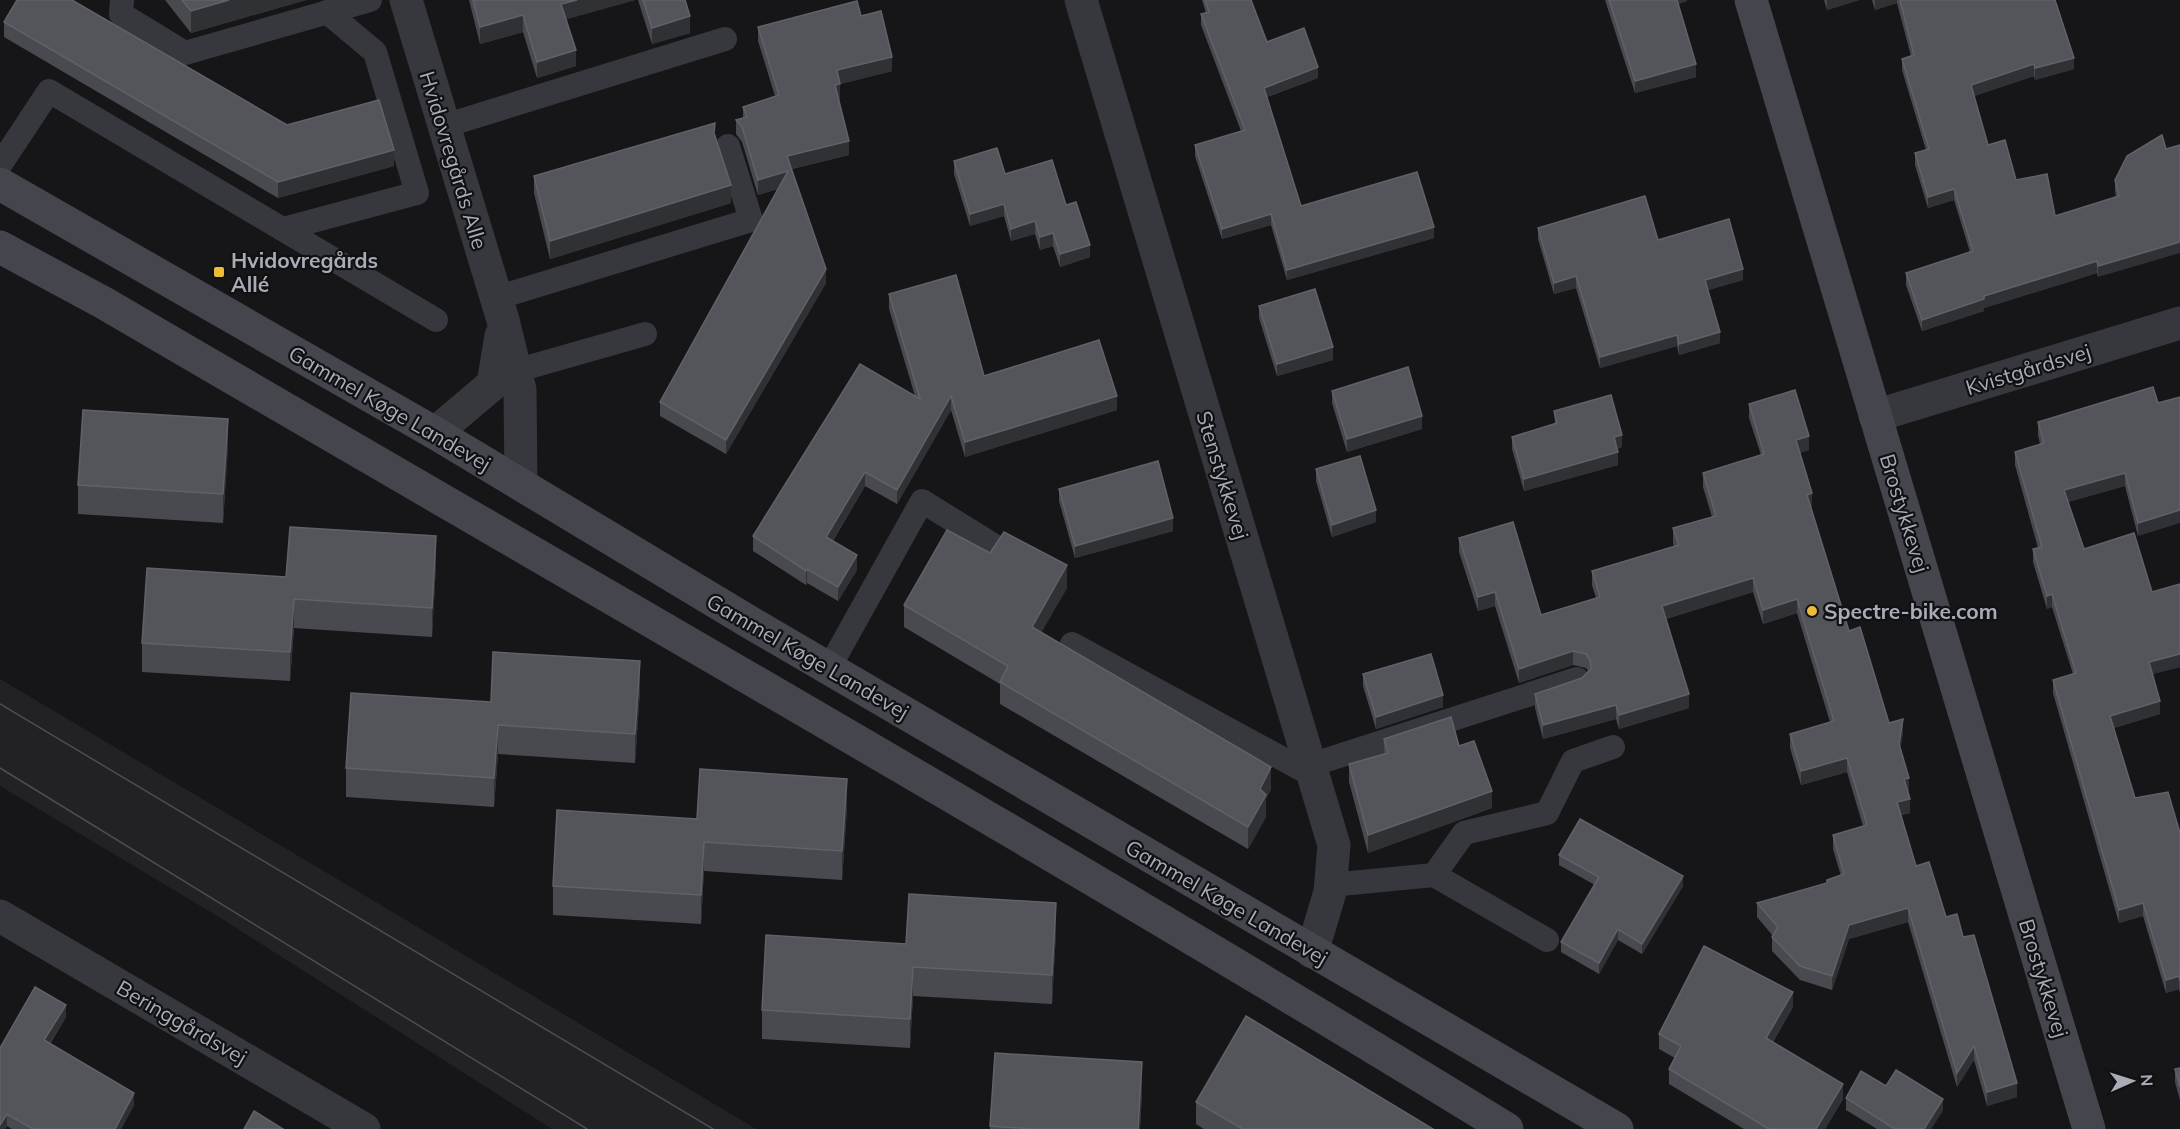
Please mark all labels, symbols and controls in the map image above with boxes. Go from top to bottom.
street label: Hvidovregårds Alle [415,68,493,252]
place label: Hvidovregårds Allé [231,247,378,297]
marker: Hvidovregårds Allé [212,265,226,279]
street label: Kvistgårdsvej [1962,338,2094,400]
street label: Gammel Køge Landevej [284,339,496,477]
street label: Stenstykkevej [1191,408,1255,542]
street label: Brostykkevej [1875,450,1935,576]
street label: Gammel Køge Landevej [702,587,914,725]
place label: Spectre-bike.com [1824,598,1998,624]
marker: Spectre-bike.com [1805,604,1819,618]
street label: Gammel Køge Landevej [1121,833,1333,971]
street label: Brostykkevej [2014,915,2074,1041]
street label: Beringgårdsvej [112,974,252,1070]
north arrow [2102,1051,2162,1111]
text: N [2137,1074,2157,1087]

